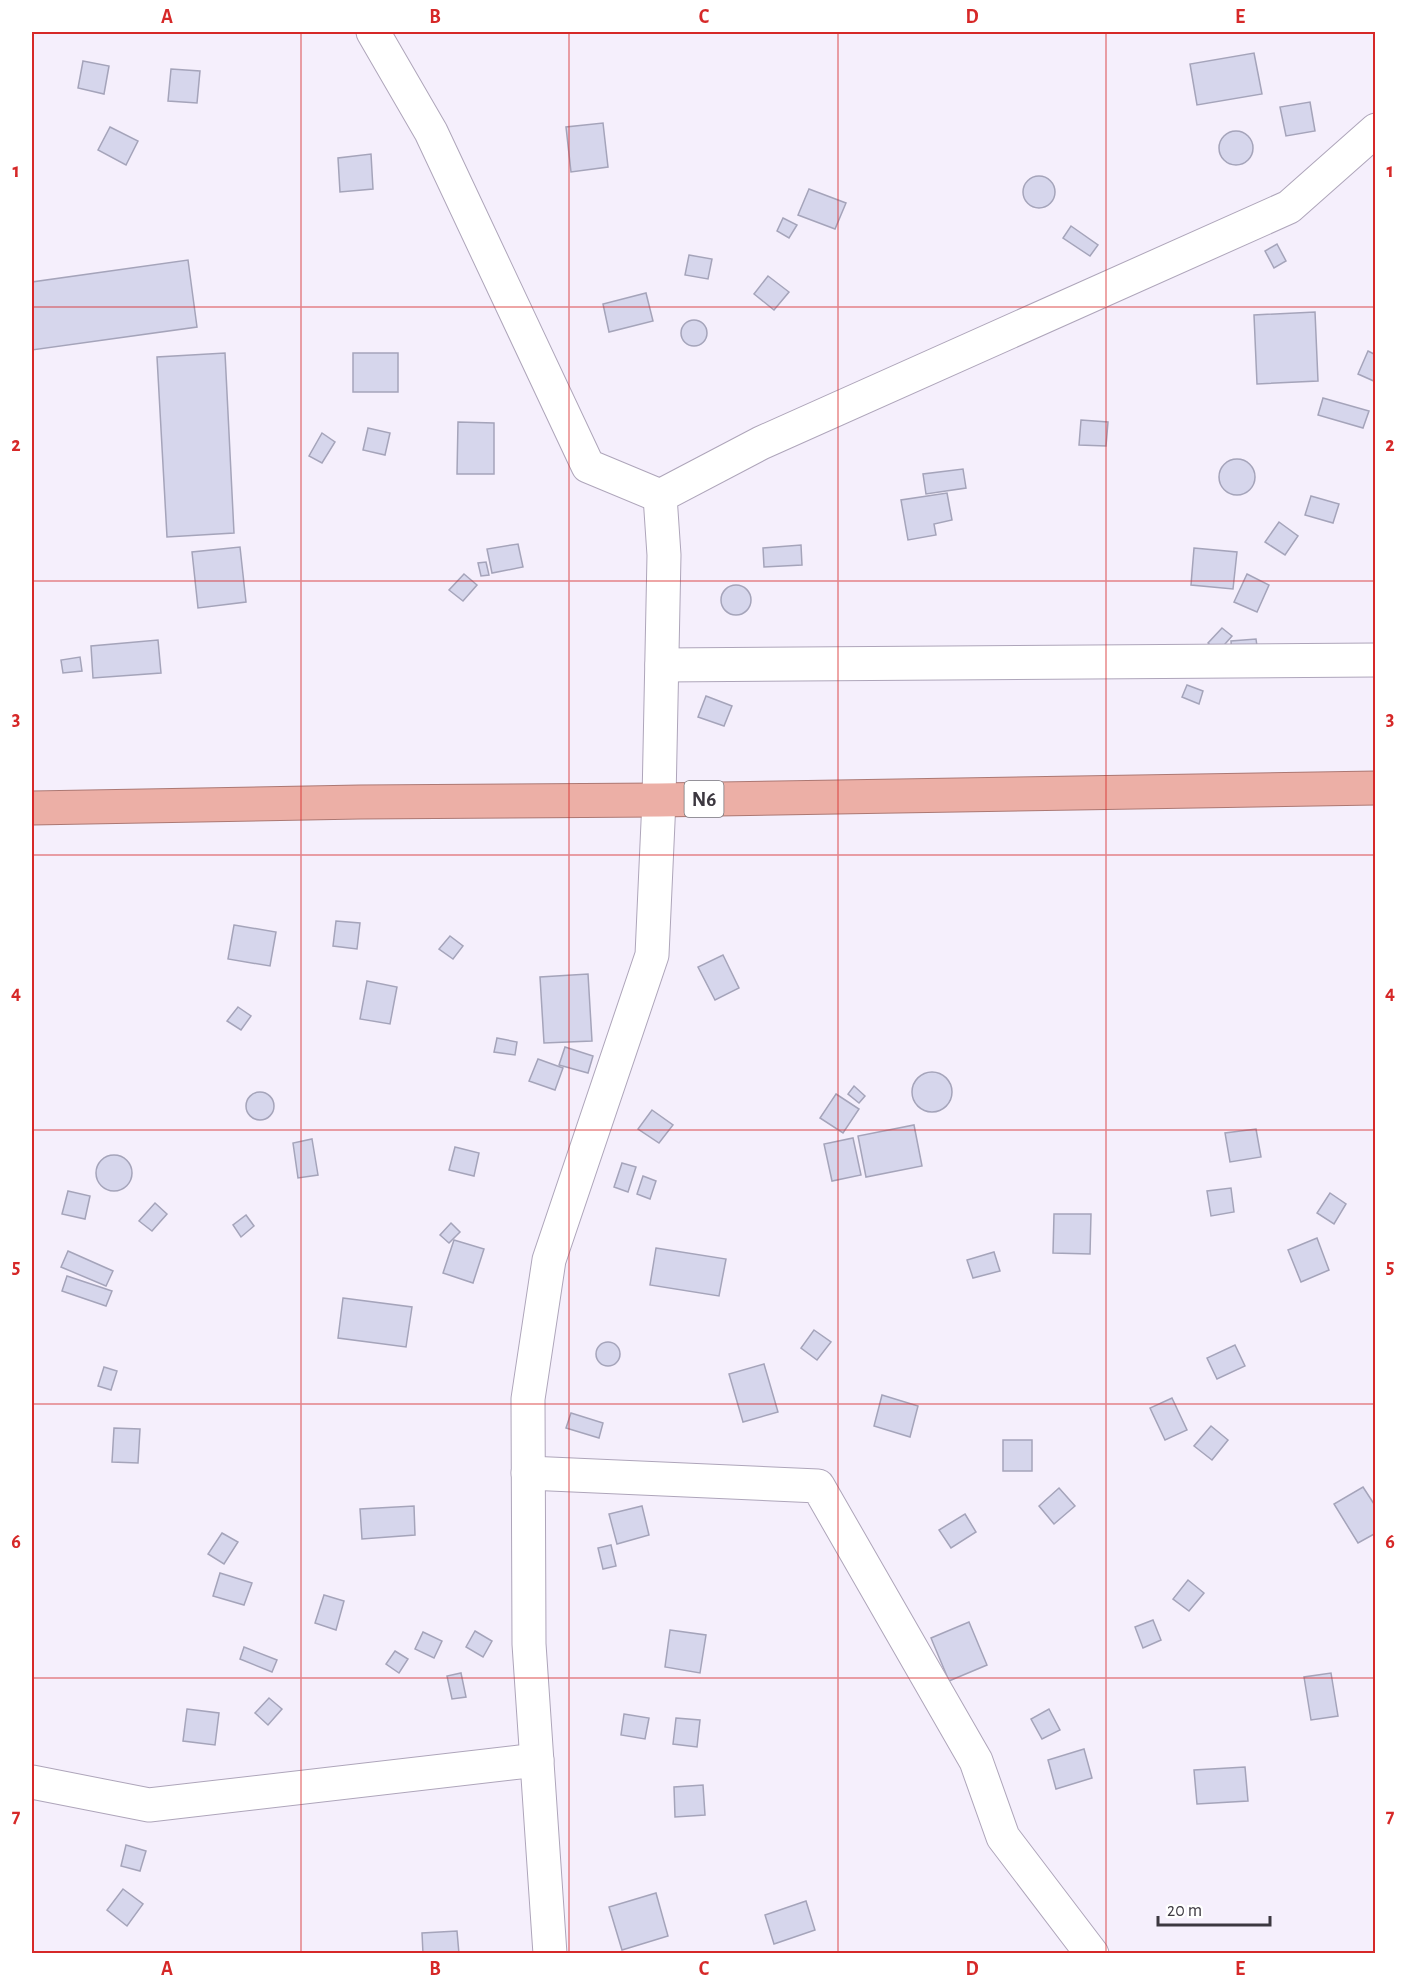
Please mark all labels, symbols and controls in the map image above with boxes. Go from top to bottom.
text: A [161,7,173,27]
text: B [429,7,441,27]
text: C [699,7,710,27]
text: D [965,7,979,27]
text: E [1235,7,1245,27]
text: 1 [12,161,20,181]
text: 1 [1386,161,1394,181]
text: 2 [11,435,21,455]
text: 2 [1385,435,1395,455]
text: 3 [12,709,20,729]
text: 3 [1386,709,1394,729]
road number: N6 [684,781,724,817]
text: 4 [11,983,21,1003]
text: 4 [1385,983,1395,1003]
text: 5 [12,1257,20,1277]
text: 5 [1386,1257,1394,1277]
text: 6 [11,1532,21,1552]
text: 6 [1385,1532,1395,1552]
text: 7 [12,1806,21,1826]
text: 7 [1386,1806,1395,1826]
scale bar [1158,1889,1270,1927]
text: 20 m [1167,1902,1202,1920]
text: A [161,1959,173,1979]
text: B [429,1959,441,1979]
text: C [699,1959,710,1979]
text: D [965,1959,979,1979]
text: E [1235,1959,1245,1979]

